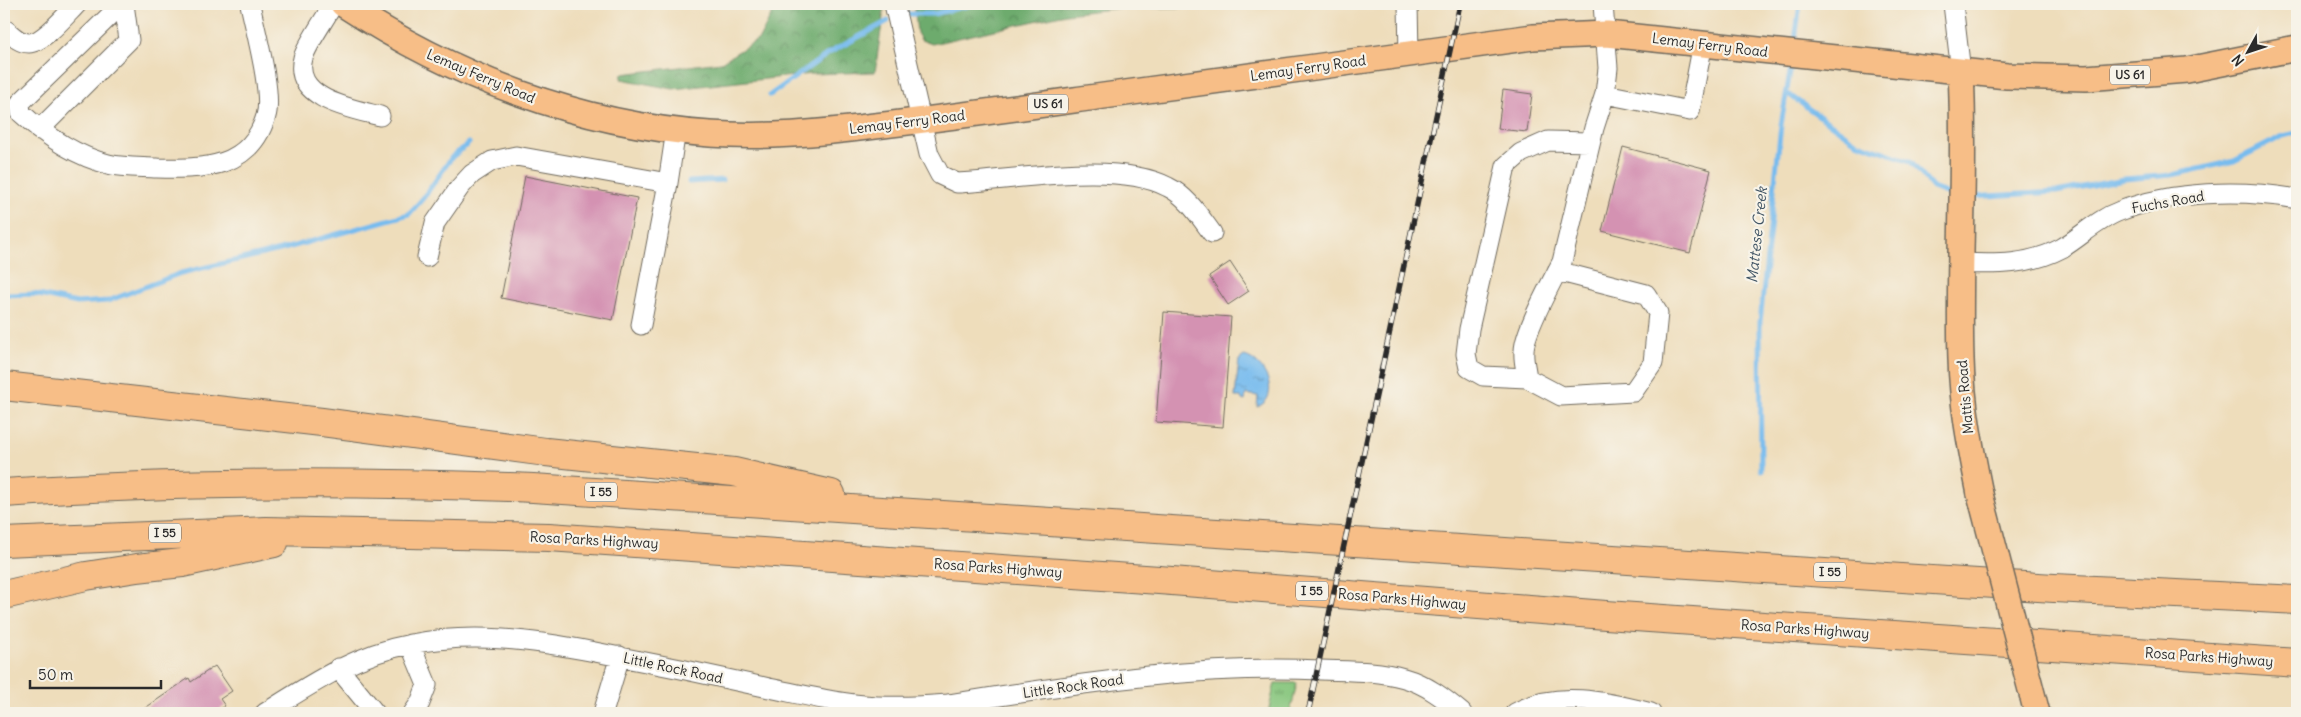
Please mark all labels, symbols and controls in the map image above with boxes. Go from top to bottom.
north arrow [2224,28,2274,78]
street label: Lemay Ferry Road [1651,29,1769,61]
street label: Lemay Ferry Road [424,45,538,107]
street label: Lemay Ferry Road [1249,51,1367,85]
text: N [2228,51,2248,70]
road number: US 61 [2110,66,2150,84]
road number: US 61 [1028,95,1068,114]
street label: Lemay Ferry Road [848,106,966,138]
water label: Mattese Creek [1742,185,1771,284]
street label: Fuchs Road [2130,187,2206,217]
street label: Mattis Road [1953,359,1977,435]
road number: I 55 [585,482,617,502]
road number: I 55 [149,524,181,542]
street label: Rosa Parks Highway [529,528,659,552]
street label: Rosa Parks Highway [933,555,1063,581]
road number: I 55 [1814,562,1846,582]
road number: I 55 [1296,582,1328,600]
street label: Rosa Parks Highway [1337,584,1467,614]
street label: Rosa Parks Highway [1740,616,1870,642]
street label: Rosa Parks Highway [2144,644,2274,670]
street label: Little Rock Road [622,649,724,687]
scale bar [30,657,161,689]
text: 50 m [38,665,73,684]
street label: Little Rock Road [1022,670,1124,702]

